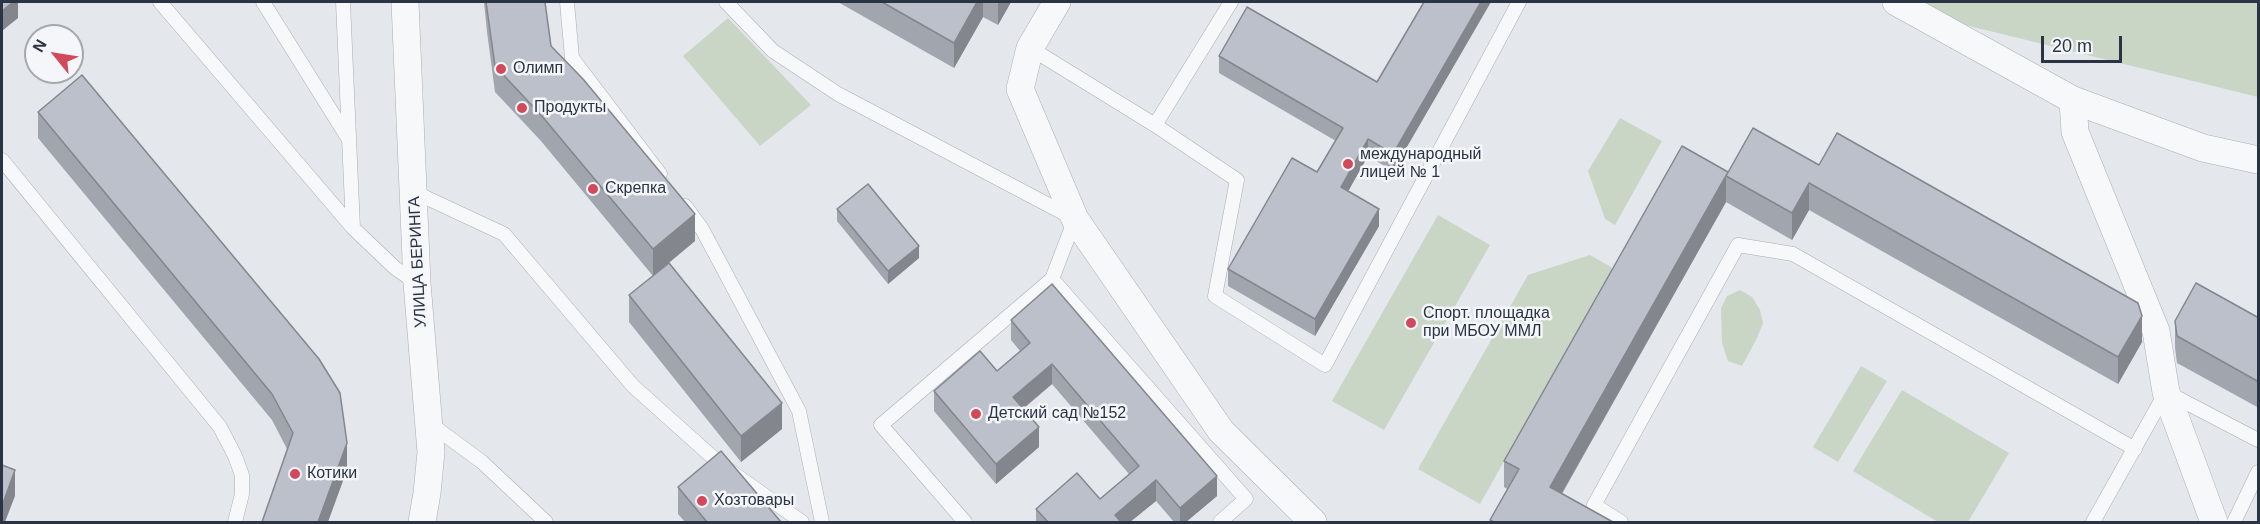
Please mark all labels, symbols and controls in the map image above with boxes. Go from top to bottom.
north arrow [24,24,84,84]
scale bar [2044,24,2125,62]
text: N [29,36,50,55]
text: 20 m [2052,36,2092,56]
place label: Олимп [513,59,563,79]
marker: Олимп [494,62,508,76]
place label: Продукты [534,98,606,118]
marker: Продукты [515,101,529,115]
place label: международный лицей № 1 [1360,145,1482,183]
marker: международный лицей № 1 [1341,157,1355,171]
place label: Скрепка [605,179,666,199]
marker: Скрепка [586,182,600,196]
street label: УЛИЦА БЕРИНГА [405,196,431,328]
place label: Спорт. площадка при МБОУ ММЛ [1423,304,1550,342]
marker: Спорт. площадка при МБОУ ММЛ [1404,316,1418,330]
place label: Детский сад №152 [988,404,1126,424]
marker: Детский сад №152 [969,407,983,421]
place label: Котики [307,464,357,484]
marker: Котики [288,467,302,481]
place label: Хозтовары [714,491,794,511]
marker: Хозтовары [695,494,709,508]

